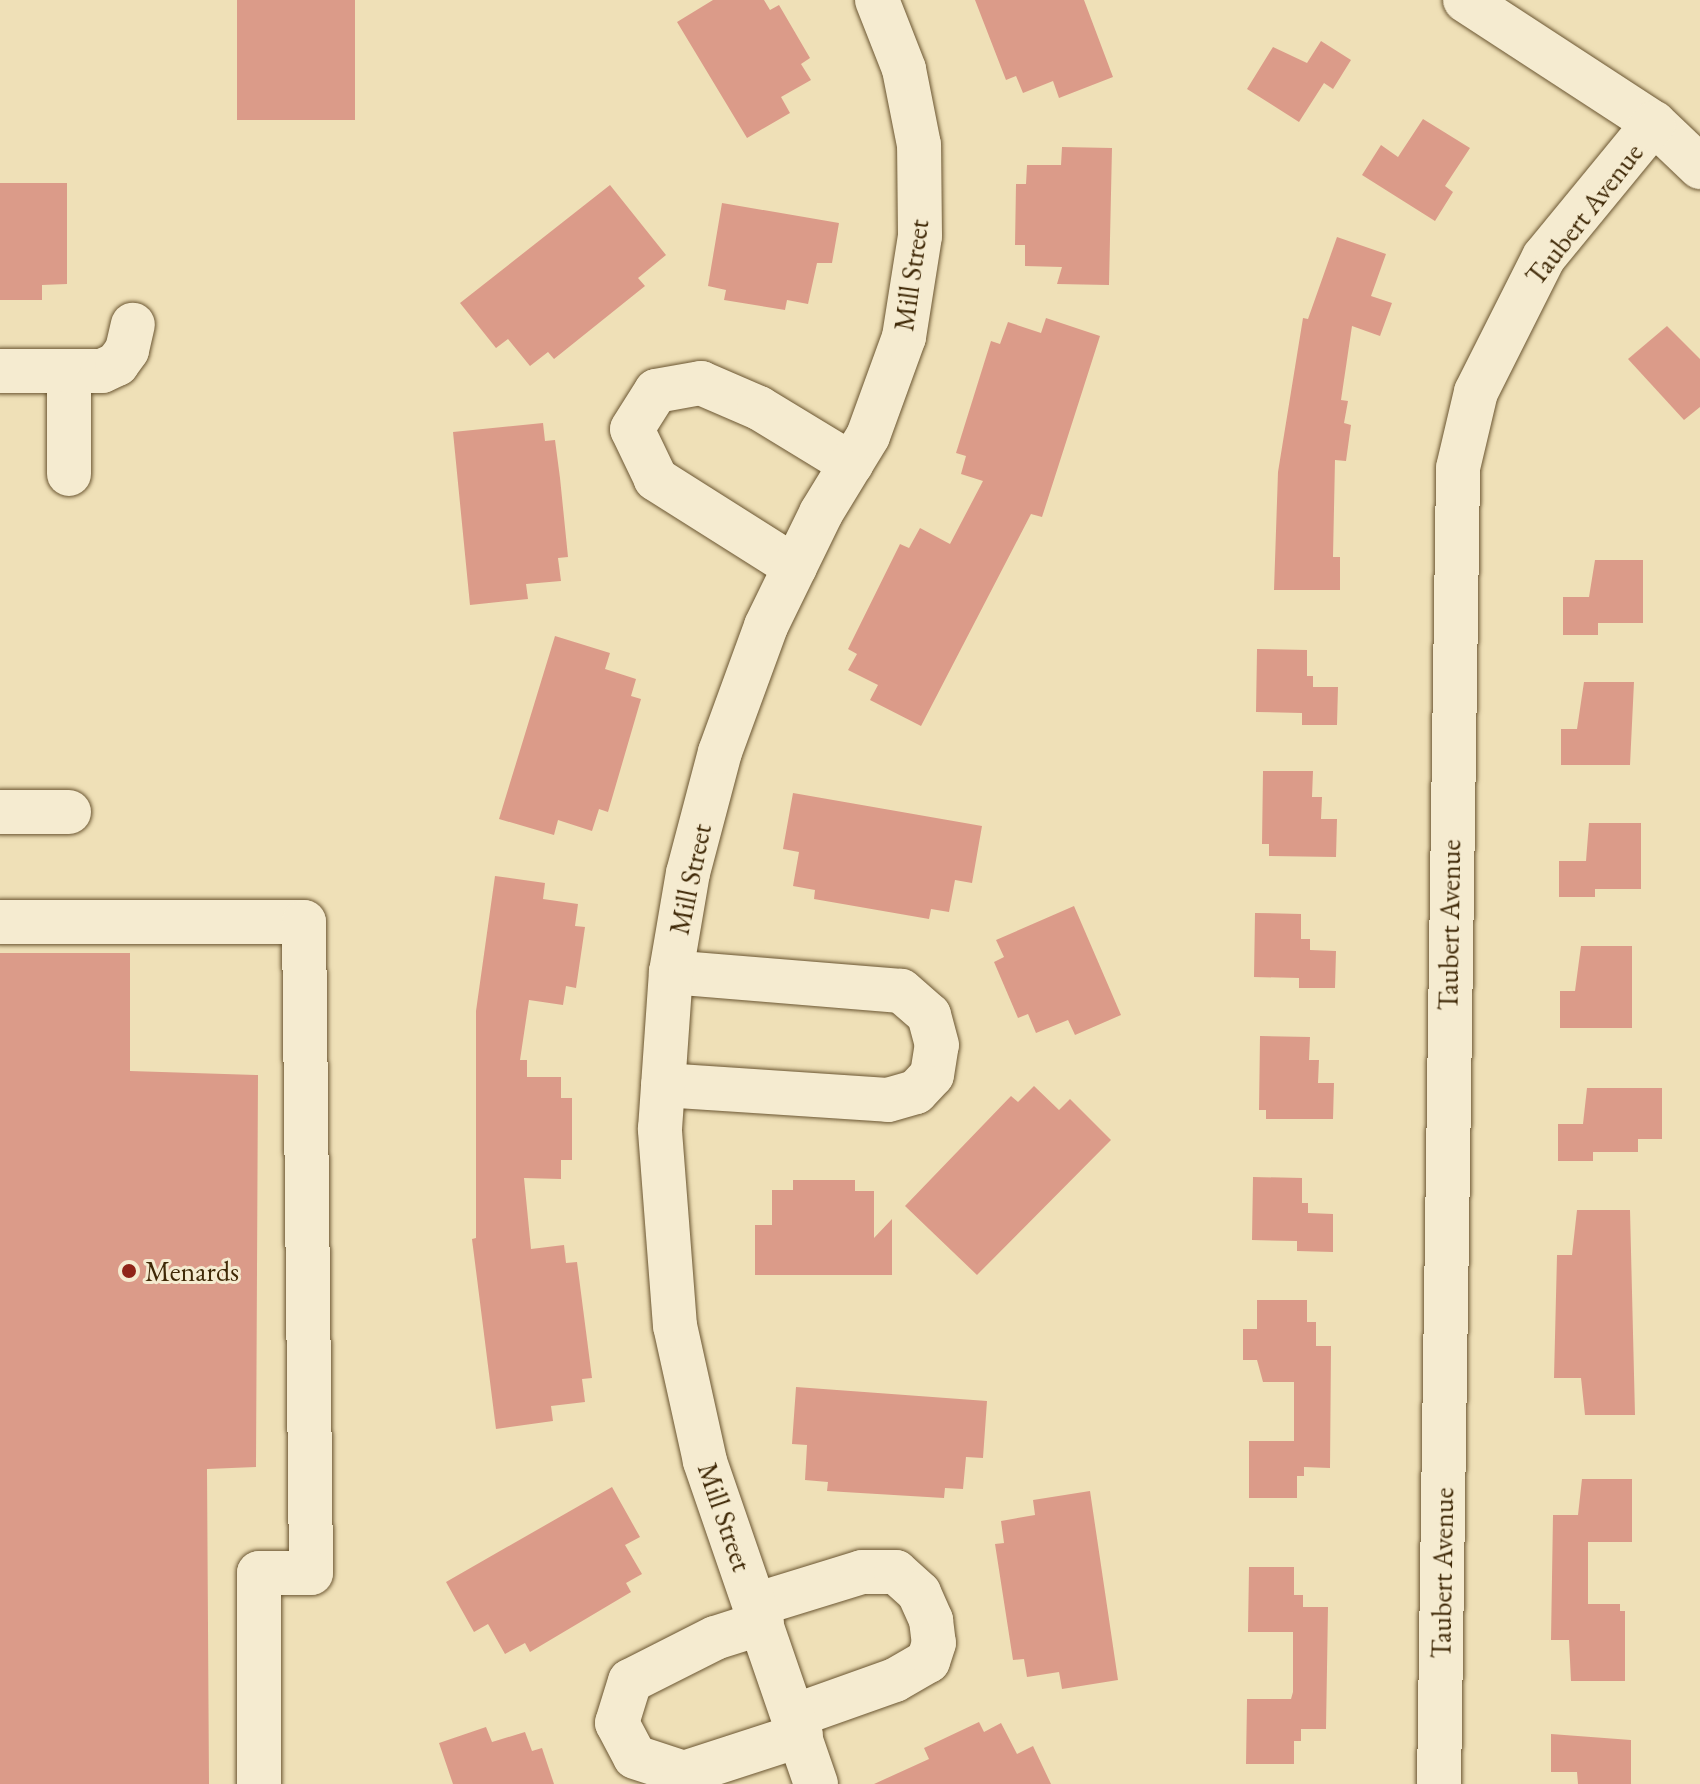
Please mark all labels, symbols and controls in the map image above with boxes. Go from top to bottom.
street label: Taubert Avenue [1518,136,1650,292]
street label: Mill Street [887,217,935,333]
street label: Mill Street [662,820,718,938]
street label: Taubert Avenue [1431,839,1467,1011]
place label: Menards [145,1254,239,1288]
marker: Menards [120,1262,138,1280]
street label: Mill Street [691,1458,759,1576]
street label: Taubert Avenue [1424,1487,1460,1659]

